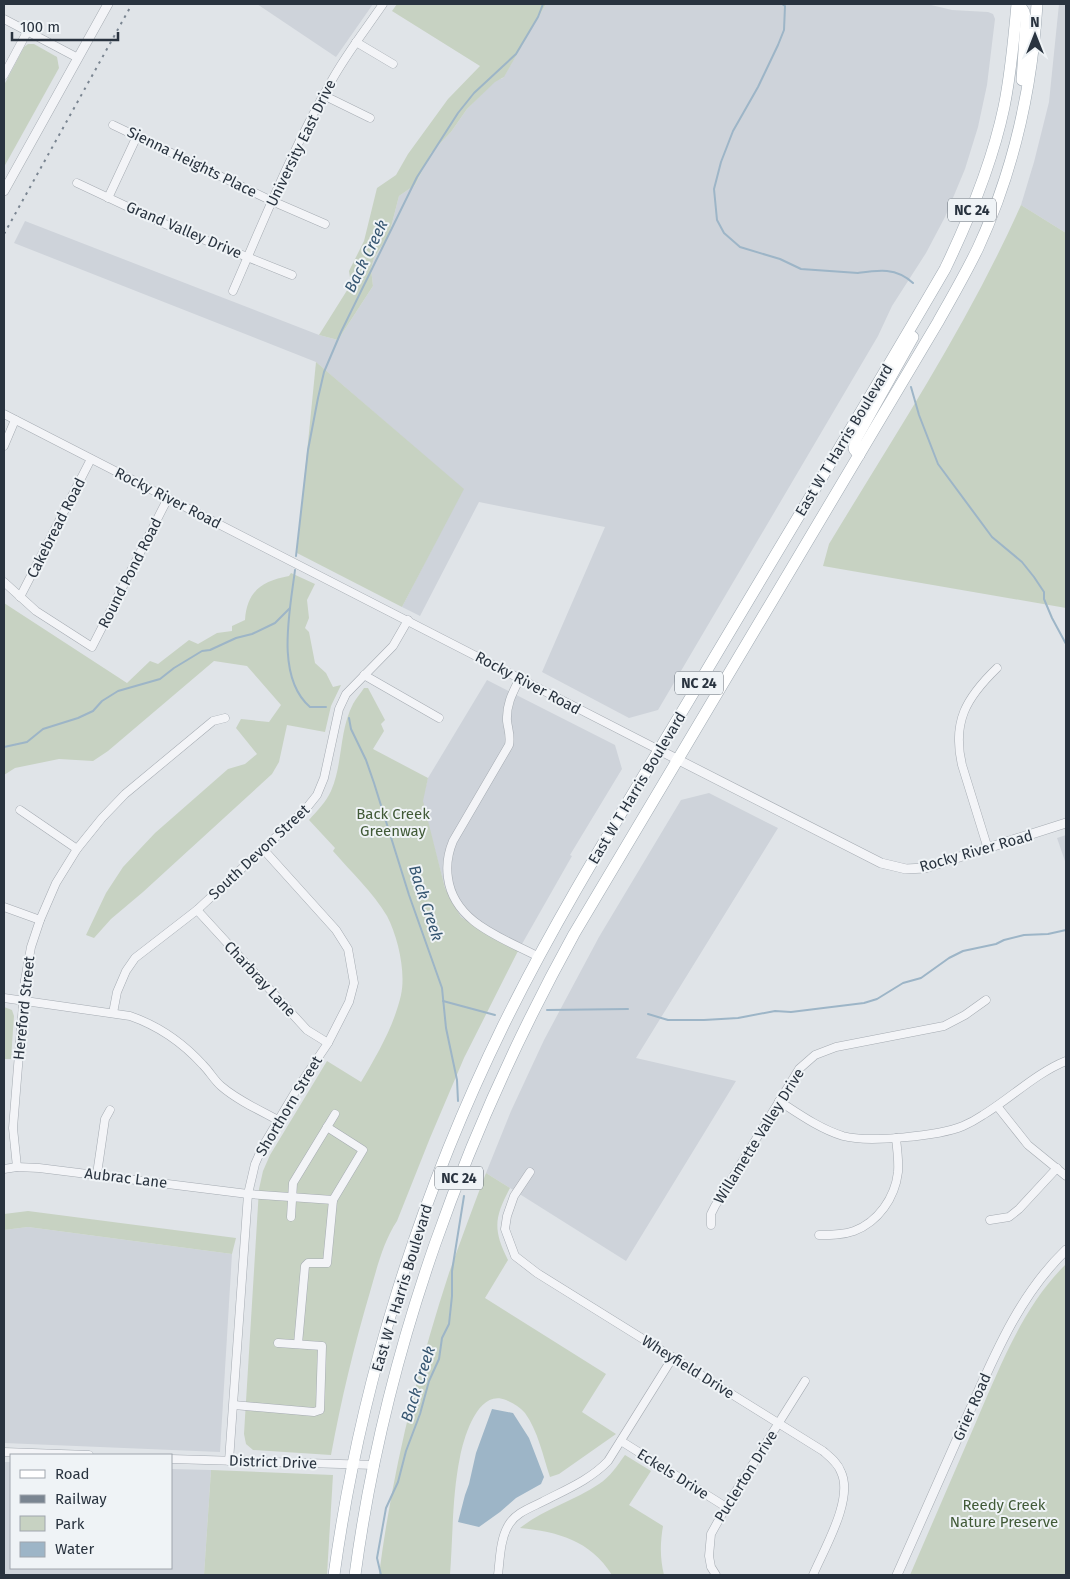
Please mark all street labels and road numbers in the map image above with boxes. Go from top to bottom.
street label: University East Drive [262,76,340,210]
street label: Sienna Heights Place [124,123,260,201]
street label: Grand Valley Drive [124,198,244,262]
road number: NC 24 [948,198,996,222]
street label: East W T Harris Boulevard [791,361,897,519]
street label: Rocky River Road [112,463,224,533]
street label: Cakebread Road [23,475,89,581]
street label: Round Pond Road [94,515,166,631]
street label: Rocky River Road [472,648,584,718]
road number: NC 24 [675,671,723,694]
street label: East W T Harris Boulevard [584,709,690,867]
street label: South Devon Street [205,800,314,903]
street label: Rocky River Road [917,826,1035,876]
street label: Charbray Lane [220,937,300,1021]
street label: Hereford Street [10,955,38,1061]
street label: Shorthorn Street [252,1052,326,1159]
street label: Willamette Valley Drive [710,1065,808,1207]
street label: Aubrac Lane [84,1164,168,1192]
road number: NC 24 [435,1166,483,1190]
street label: East W T Harris Boulevard [368,1202,436,1374]
street label: Wheyfield Drive [638,1331,738,1403]
street label: Grier Road [949,1370,995,1444]
street label: Puclerton Drive [711,1427,781,1525]
street label: Eckels Drive [634,1445,712,1503]
street label: District Drive [229,1451,317,1473]

